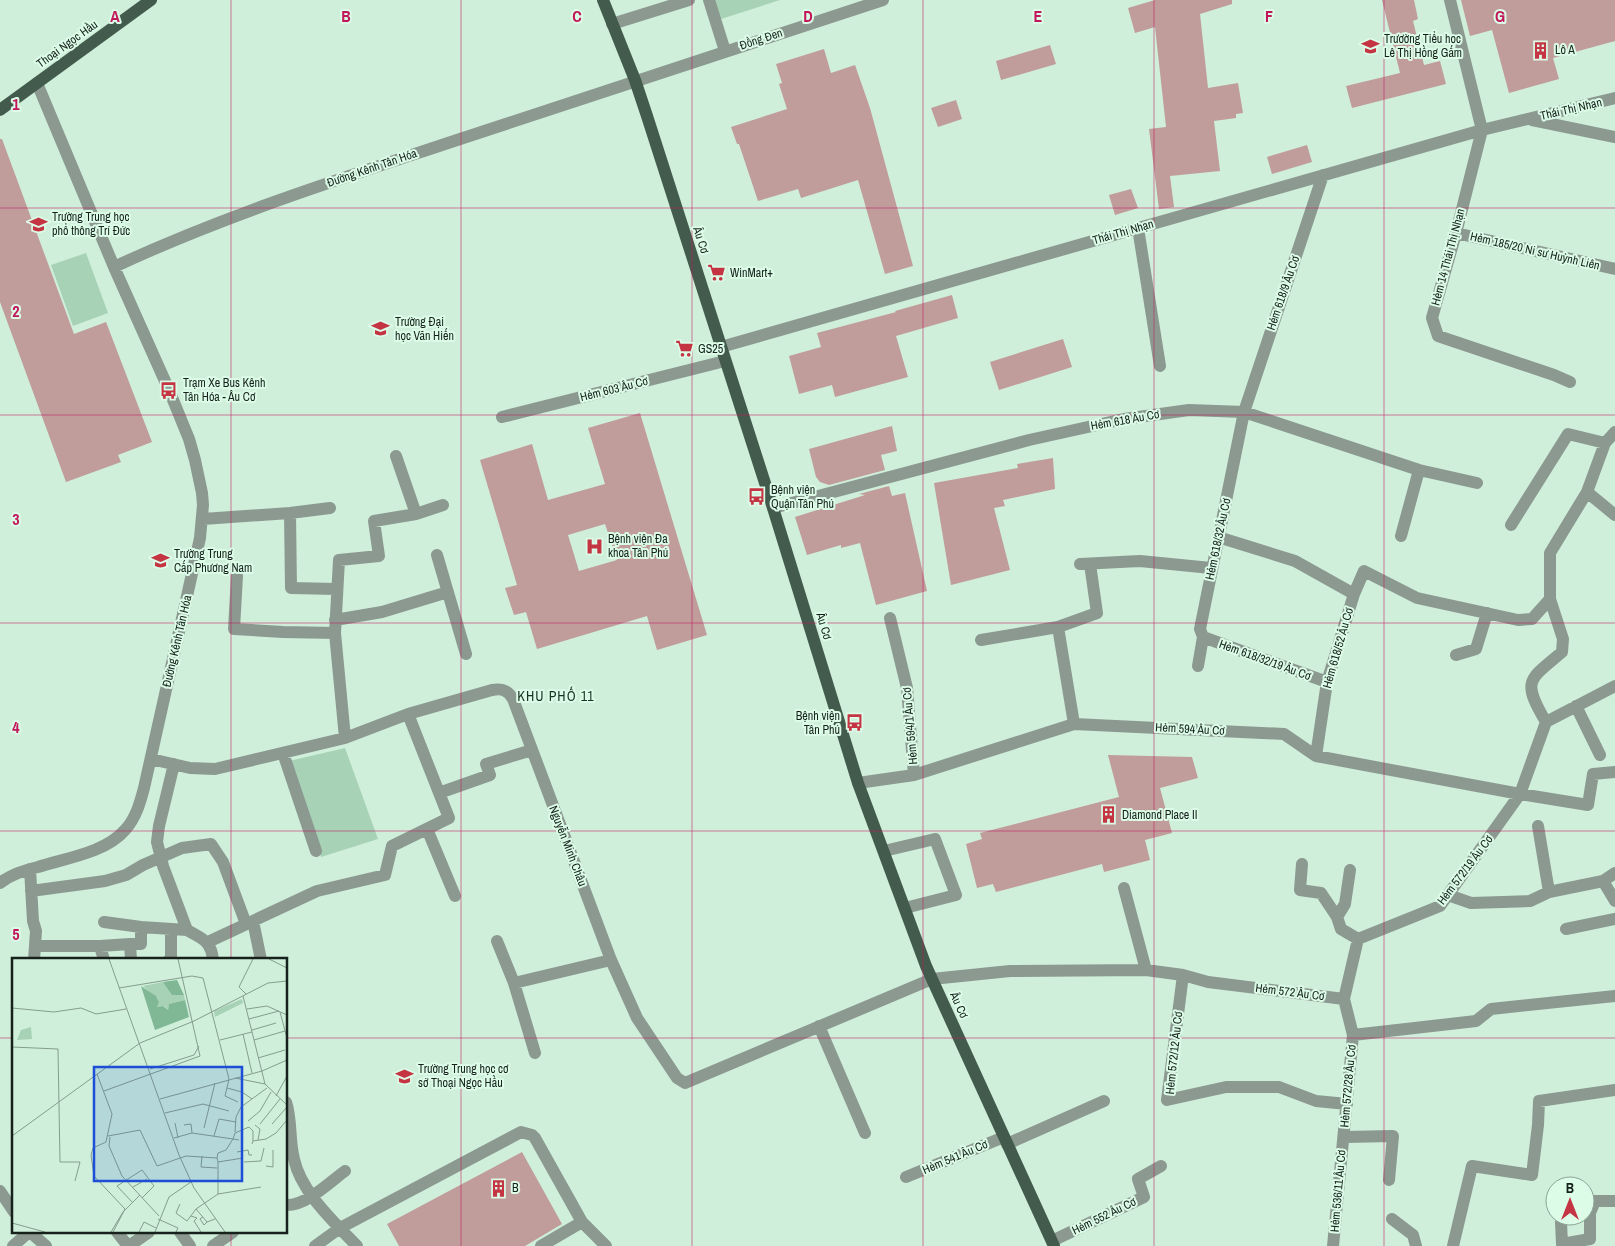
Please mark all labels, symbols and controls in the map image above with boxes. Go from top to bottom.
text: A [110,5,120,27]
text: B [341,5,351,27]
text: C [572,5,582,27]
text: D [803,5,813,27]
text: E [1034,5,1043,27]
text: F [1265,5,1273,27]
text: G [1495,5,1505,27]
street label: Thoại Ngọc Hầu [33,16,101,72]
street label: Đồng Đen [737,25,785,53]
place label: Trươờng Tiểu học Lê Thị Hồng Gấm [1384,31,1462,61]
school or university icon: Trươờng Tiểu học Lê Thị Hồng Gấm [1360,36,1380,56]
building icon: Lô A [1531,40,1551,60]
place label: Lô A [1555,42,1575,58]
text: 1 [12,93,20,115]
street label: Thái Thị Nhạn [1539,94,1603,124]
street label: Đường Kênh Tân Hóa [325,145,420,191]
street label: Hẻm 14 Thái Thị Nhạn [1427,207,1469,307]
place label: Trường Trung học phổ thông Trí Đức [52,209,130,239]
school or university icon: Trường Trung học phổ thông Trí Đức [28,214,48,234]
street label: Thái Thị Nhạn [1091,216,1155,248]
street label: Âu Cơ [689,224,713,256]
street label: Hẻm 185/20 Ni sư Huỳnh Liên [1469,228,1601,274]
street label: Hẻm 618/9 Âu Cơ [1263,253,1303,332]
supermarket icon: WinMart+ [706,263,726,283]
place label: WinMart+ [730,265,773,281]
text: 2 [12,300,20,322]
place label: Trường Đại học Văn Hiến [395,314,454,344]
school or university icon: Trường Đại học Văn Hiến [371,319,391,339]
supermarket icon: GS25 [674,339,694,359]
place label: GS25 [698,341,724,357]
street label: Hẻm 603 Âu Cơ [578,373,650,405]
place label: Trạm Xe Bus Kênh Tân Hóa - Âu Cơ [183,375,266,405]
bus stop icon: Trạm Xe Bus Kênh Tân Hóa - Âu Cơ [159,380,179,400]
street label: Hẻm 618 Âu Cơ [1089,406,1161,434]
place label: Bệnh viện Quận Tân Phú [771,482,834,512]
bus stop icon: Bệnh viện Quận Tân Phú [747,487,767,507]
street label: Hẻm 618/32 Âu Cơ [1202,496,1235,581]
text: 3 [12,508,20,530]
place label: Bệnh viện Đa khoa Tân Phú [608,531,668,561]
hospital icon: Bệnh viện Đa khoa Tân Phú [584,536,604,556]
place label: Trường Trung Cấp Phương Nam [174,546,252,576]
school or university icon: Trường Trung Cấp Phương Nam [150,551,170,571]
street label: Đường Kênh Tân Hóa [159,593,195,689]
street label: Hẻm 618/52 Âu Cơ [1319,605,1357,690]
street label: Âu Cơ [812,610,836,642]
street label: Hẻm 618/32/19 Âu Cơ [1217,636,1314,684]
district label: KHU PHỐ 11 [517,686,595,705]
street label: Hẻm 594/1 Âu Cơ [899,686,921,765]
place label: Bệnh viện Tân Phú [796,708,840,738]
bus stop icon: Bệnh viện Tân Phú [844,713,864,733]
text: 4 [12,716,20,738]
street label: Hẻm 594 Âu Cơ [1155,719,1226,739]
street label: Nguyễn Minh Châu [545,804,591,888]
building icon: Diamond Place II [1098,805,1118,825]
place label: Diamond Place II [1122,807,1197,823]
street label: Hẻm 572/19 Âu Cơ [1434,832,1497,908]
text: 5 [12,923,20,945]
inset map [12,958,288,1234]
street label: Hẻm 572 Âu Cơ [1255,980,1326,1004]
street label: Âu Cơ [946,988,972,1021]
street label: Hẻm 572/12 Âu Cơ [1162,1010,1186,1095]
street label: Hẻm 572/28 Âu Cơ [1336,1043,1360,1128]
place label: Trường Trung học cơ sở Thoại Ngọc Hầu [418,1061,509,1091]
school or university icon: Trường Trung học cơ sở Thoại Ngọc Hầu [394,1066,414,1086]
street label: Hẻm 541 Âu Cơ [920,1136,991,1178]
street label: Hẻm 536/11 Âu Cơ [1326,1149,1350,1233]
north arrow [1545,1176,1595,1226]
building icon: B [488,1178,508,1198]
text: B [1566,1179,1574,1197]
place label: B [512,1180,519,1196]
street label: Hẻm 552 Âu Cơ [1069,1193,1139,1238]

